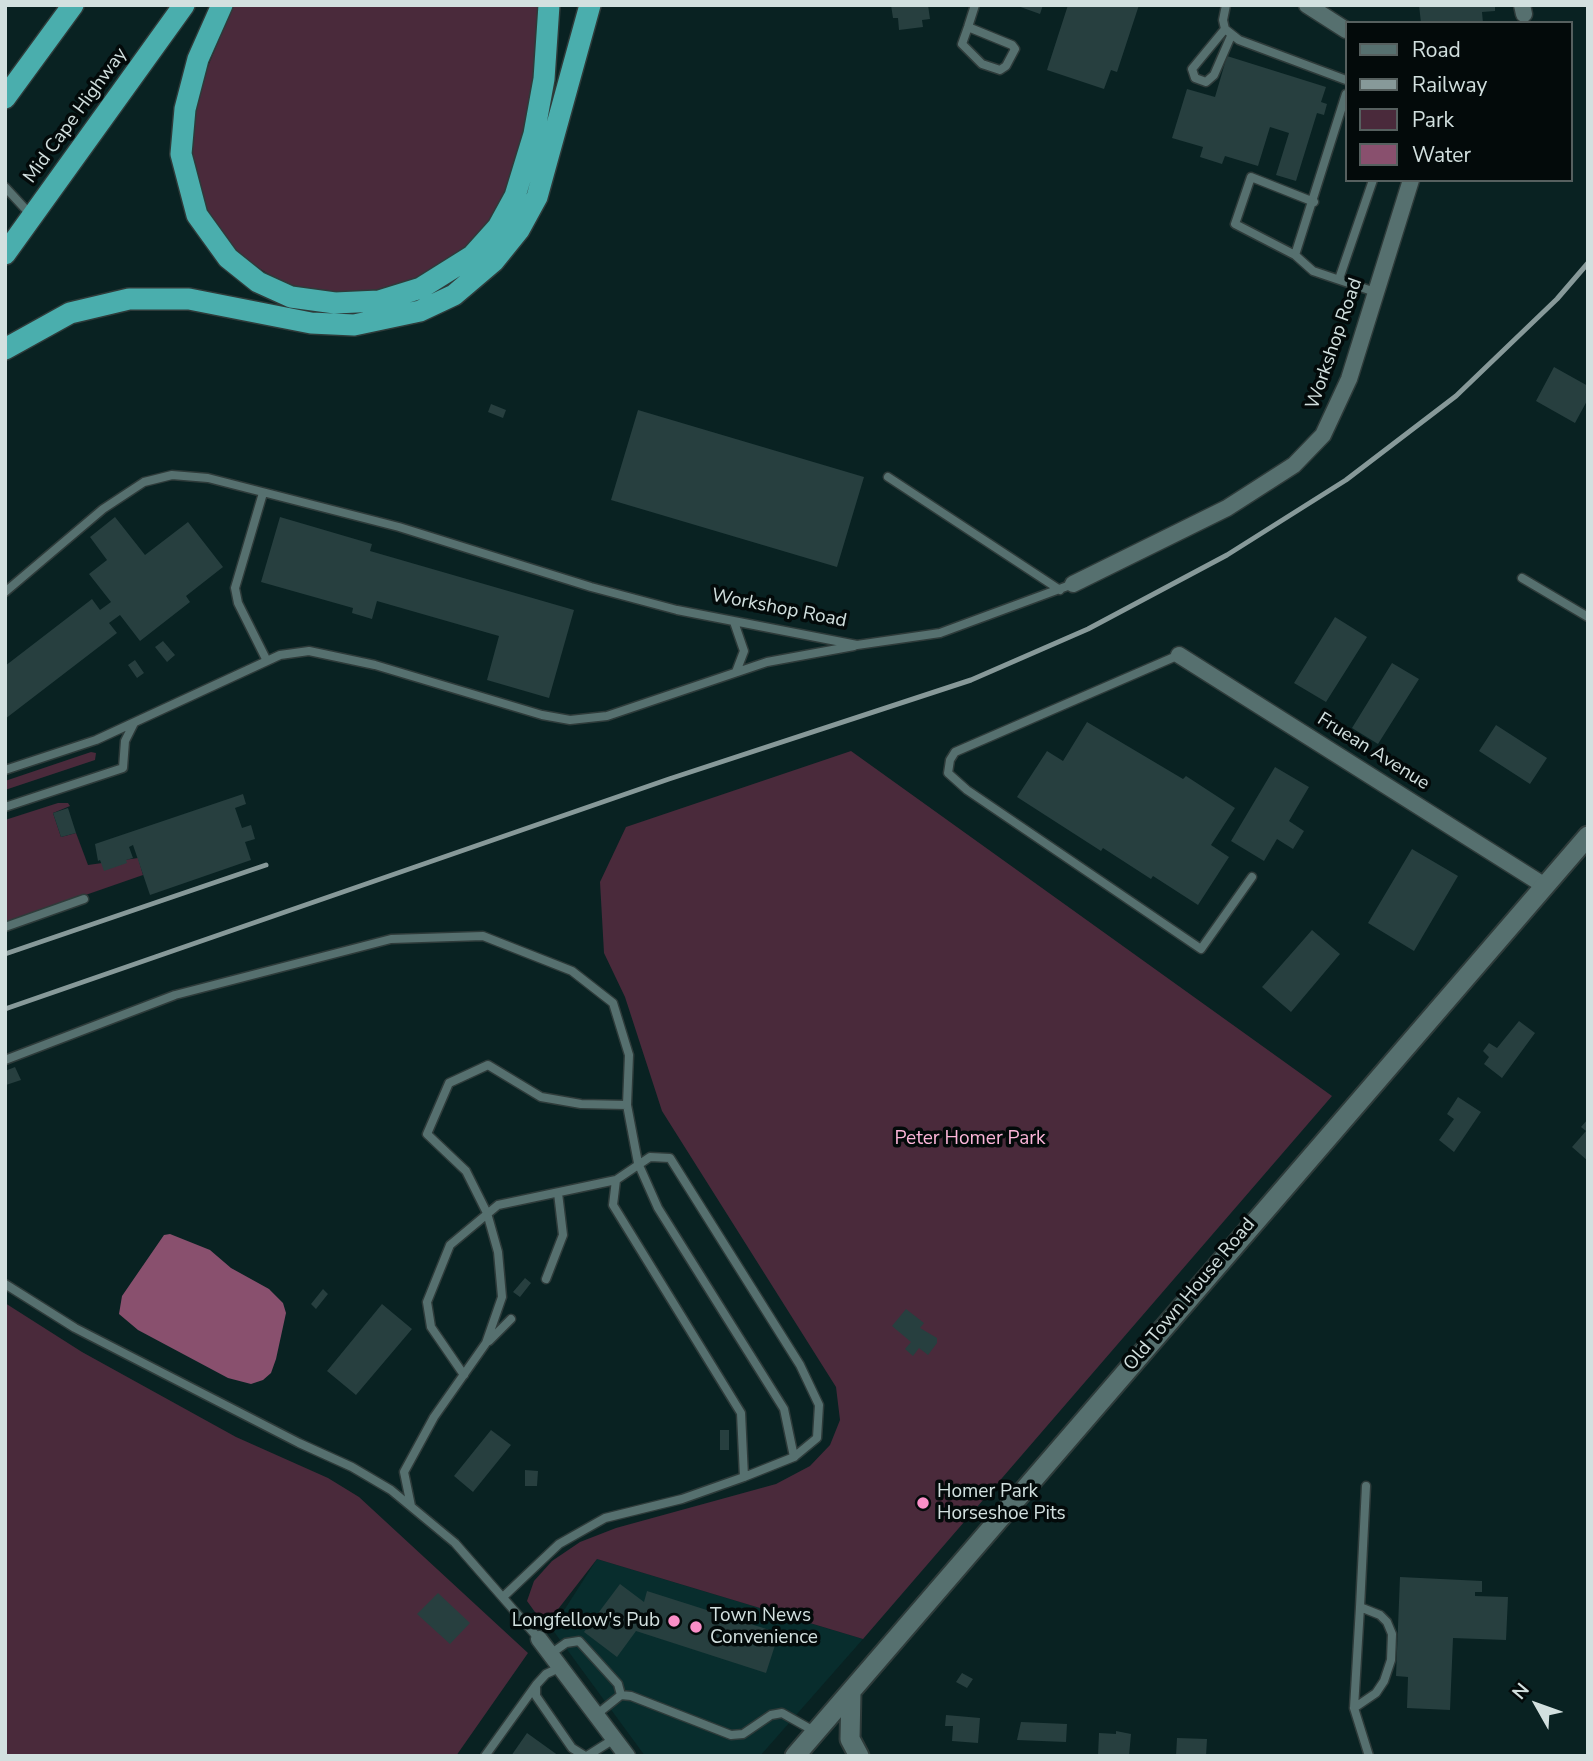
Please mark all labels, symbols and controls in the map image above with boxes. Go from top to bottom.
legend [1344,21,1572,182]
text: Road [1412,36,1461,64]
street label: Mid Cape Highway [19,44,133,188]
text: Railway [1412,71,1487,99]
text: Park [1412,106,1454,134]
text: Water [1412,141,1471,169]
street label: Workshop Road [1302,275,1368,413]
street label: Workshop Road [710,585,848,633]
street label: Fruean Avenue [1313,708,1433,796]
park label: Peter Homer Park [894,1128,1046,1150]
street label: Old Town House Road [1120,1214,1260,1376]
place label: Homer Park Horseshoe Pits [937,1481,1066,1525]
marker: Homer Park Horseshoe Pits [915,1495,931,1511]
place label: Town News Convenience [710,1605,818,1649]
place label: Longfellow's Pub [512,1610,660,1632]
marker: Longfellow's Pub [666,1613,682,1629]
marker: Town News Convenience [688,1619,704,1635]
north arrow [1502,1670,1572,1740]
text: N [1506,1678,1535,1705]

